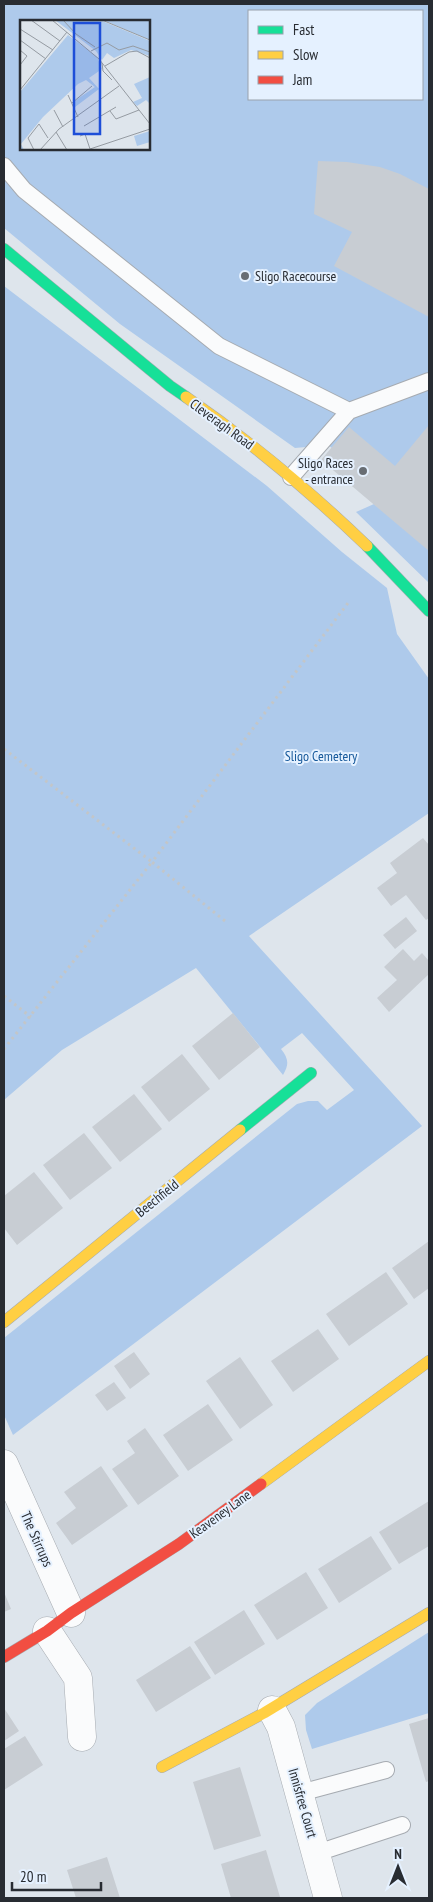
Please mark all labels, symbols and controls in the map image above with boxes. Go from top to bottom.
legend [248,10,423,100]
inset map [20,20,150,150]
text: Fast [293,20,314,39]
text: Slow [293,45,318,64]
text: Jam [292,70,312,89]
place label: Sligo Racecourse [255,267,337,285]
marker: Sligo Racecourse [239,270,251,282]
street label: Cleveragh Road [186,395,258,453]
place label: Sligo Races - entrance [298,454,353,488]
marker: Sligo Races - entrance [357,465,369,477]
park label: Sligo Cemetery [285,747,358,765]
street label: Beechfield [132,1175,182,1221]
street label: Keaveney Lane [186,1486,254,1542]
street label: The Stirrups [17,1509,57,1570]
street label: Innisfree Court [285,1766,322,1840]
north arrow [373,1842,423,1892]
text: N [394,1845,402,1863]
scale bar [12,1860,101,1892]
text: 20 m [20,1867,46,1886]

